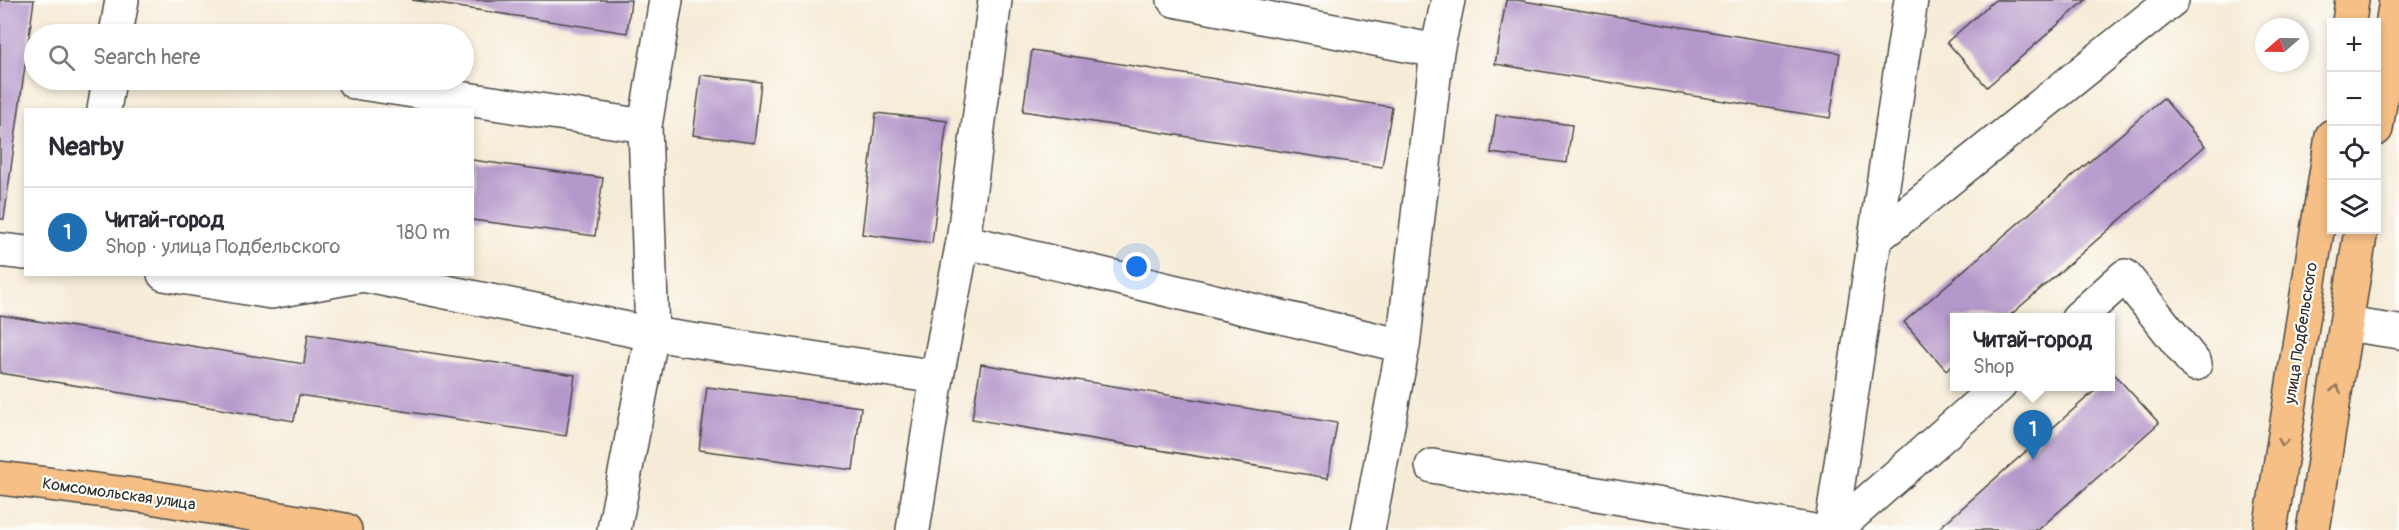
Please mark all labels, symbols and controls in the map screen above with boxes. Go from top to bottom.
north arrow [2255,18,2309,72]
map controls [2327,18,2381,234]
button: + [2327,18,2381,72]
search box [24,24,474,90]
icon: search [45,41,78,74]
text: Search here [93,43,200,71]
button: − [2327,72,2381,126]
button: locate [2327,126,2381,180]
text: Nearby [48,131,124,163]
button: layers [2327,180,2381,234]
text: Читай-город [105,206,224,234]
text: 1 [64,220,71,245]
text: 180 m [396,220,450,245]
text: Shop · улица Подбельского [105,234,340,259]
your location [1122,252,1151,281]
street label: улица Подбельского [2280,260,2322,406]
popup [1950,313,2115,391]
text: Читай-город [1973,326,2092,354]
text: Shop [1973,354,2014,379]
one-way arrow [2329,385,2341,394]
pin: 1 [2014,410,2052,460]
one-way arrow [2278,438,2290,447]
street label: Комсомольская улица [41,473,197,515]

